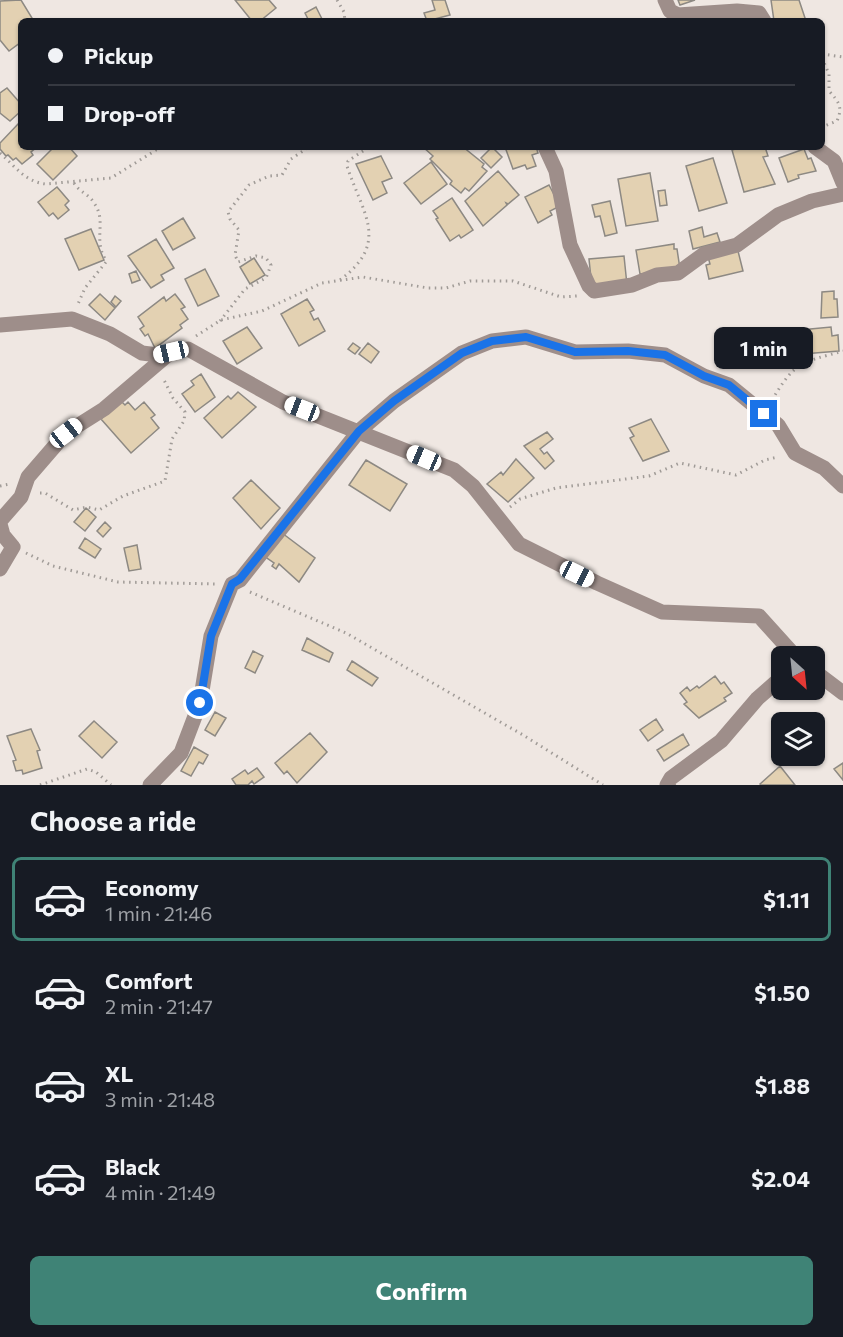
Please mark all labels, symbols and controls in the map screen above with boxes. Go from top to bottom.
text: Pickup [84,42,153,69]
text: Drop-off [84,100,175,127]
callout: 1 min [714,327,813,369]
text: 1 min [740,336,787,360]
car [151,339,191,365]
car [282,394,322,424]
route end [750,400,777,427]
car [46,415,86,451]
car [404,443,444,473]
car [557,558,597,590]
north arrow [771,646,825,700]
map controls [771,646,825,766]
route start [186,689,213,716]
button: layers [771,712,825,766]
text: Choose a ride [30,804,196,837]
icon: car [33,872,87,926]
text: Economy [105,874,199,901]
text: $1.11 [763,886,810,913]
text: 1 min · 21:46 [105,901,212,925]
icon: car [33,965,87,1019]
text: Comfort [105,967,193,994]
text: $1.50 [754,979,810,1006]
text: 2 min · 21:47 [105,994,213,1018]
icon: car [33,1058,87,1112]
text: XL [105,1060,133,1087]
text: $1.88 [755,1072,810,1099]
text: 3 min · 21:48 [105,1087,215,1111]
icon: car [33,1151,87,1205]
text: Black [105,1153,160,1180]
text: $2.04 [751,1165,810,1192]
text: 4 min · 21:49 [105,1180,216,1204]
button: Confirm [30,1256,813,1325]

